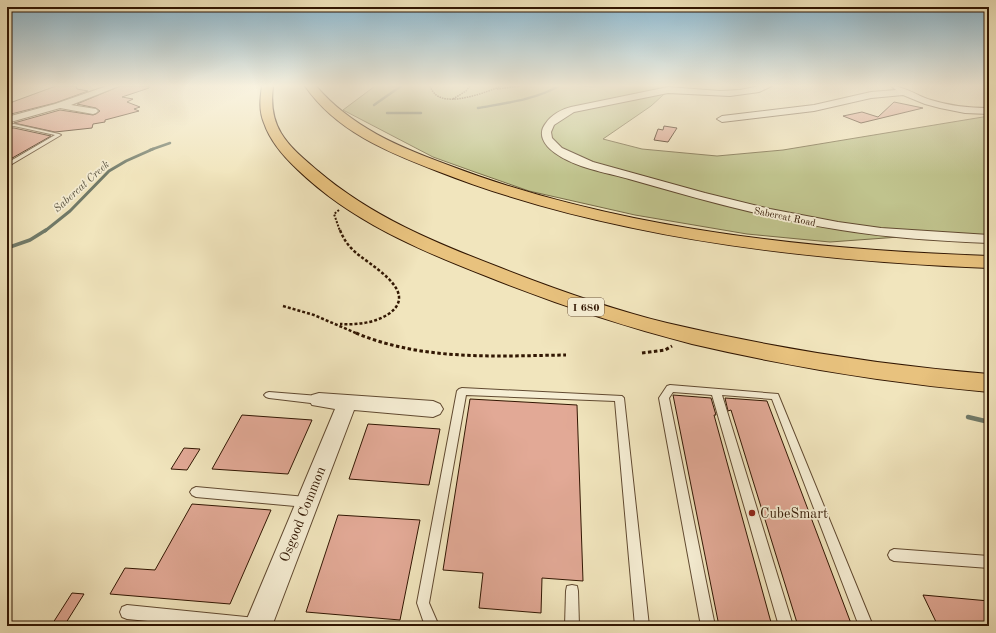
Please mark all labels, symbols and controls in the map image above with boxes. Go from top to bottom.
water label: Sabercat Creek [52,159,112,215]
street label: Sabercat Road [753,206,817,228]
road number: I 680 [568,298,604,316]
street label: Osgood Common [277,464,329,564]
place label: CubeSmart [760,507,828,521]
marker: CubeSmart [747,508,757,518]

